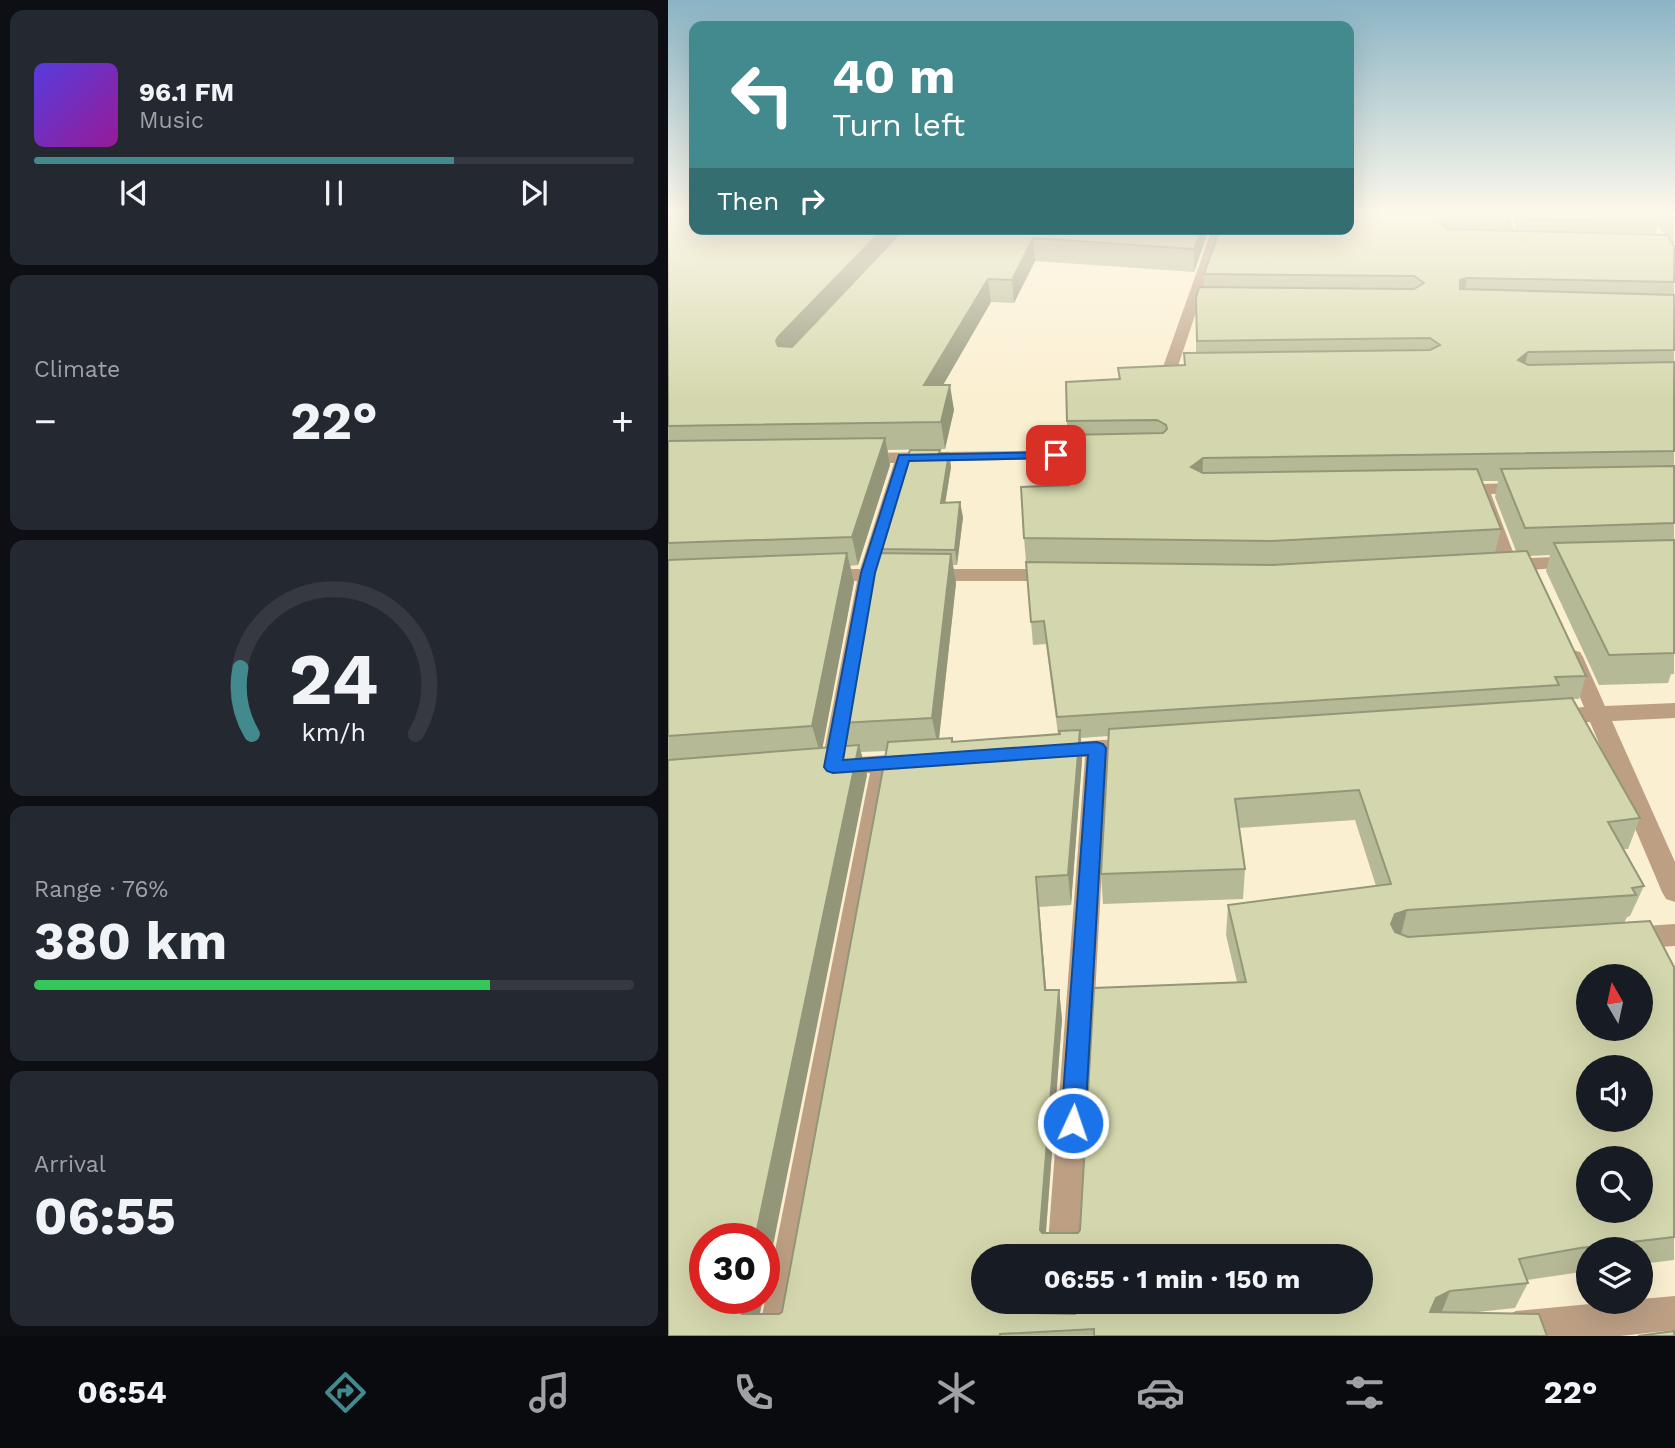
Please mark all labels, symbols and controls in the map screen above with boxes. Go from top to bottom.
text: 40 m [832,47,955,105]
icon: left [717,49,808,140]
text: 96.1 FM [139,77,234,107]
text: Turn left [832,106,965,144]
text: Music [139,107,204,134]
icon: previous [115,174,153,212]
icon: pause [315,174,353,212]
icon: next [515,174,553,212]
icon: right [793,182,831,220]
text: Then [717,186,779,216]
text: Climate [34,356,120,383]
text: 22° [290,391,378,452]
text: − [34,399,57,443]
text: + [611,399,634,443]
pin [1026,425,1086,485]
icon: arrive [1037,436,1075,474]
text: 24 [289,636,379,722]
text: km/h [302,718,366,747]
text: Range · 76% [34,876,168,903]
text: 380 km [34,911,227,972]
north arrow [1576,964,1653,1041]
map controls [1576,964,1653,1314]
button: sound [1576,1055,1653,1132]
position arrow [1036,1086,1110,1160]
button: search [1576,1146,1653,1223]
text: Arrival [34,1151,106,1178]
text: 06:55 [34,1186,176,1247]
speed limit sign: 30 [689,1223,780,1314]
button: layers [1576,1237,1653,1314]
text: 06:55 · 1 min · 150 m [1044,1264,1300,1294]
icon: directions [321,1368,370,1417]
icon: music [525,1368,574,1417]
icon: phone [729,1368,778,1417]
icon: climate [932,1368,981,1417]
icon: car [1136,1368,1185,1417]
icon: filters [1340,1368,1389,1417]
text: 06:54 [77,1373,167,1411]
text: 22° [1544,1373,1598,1411]

